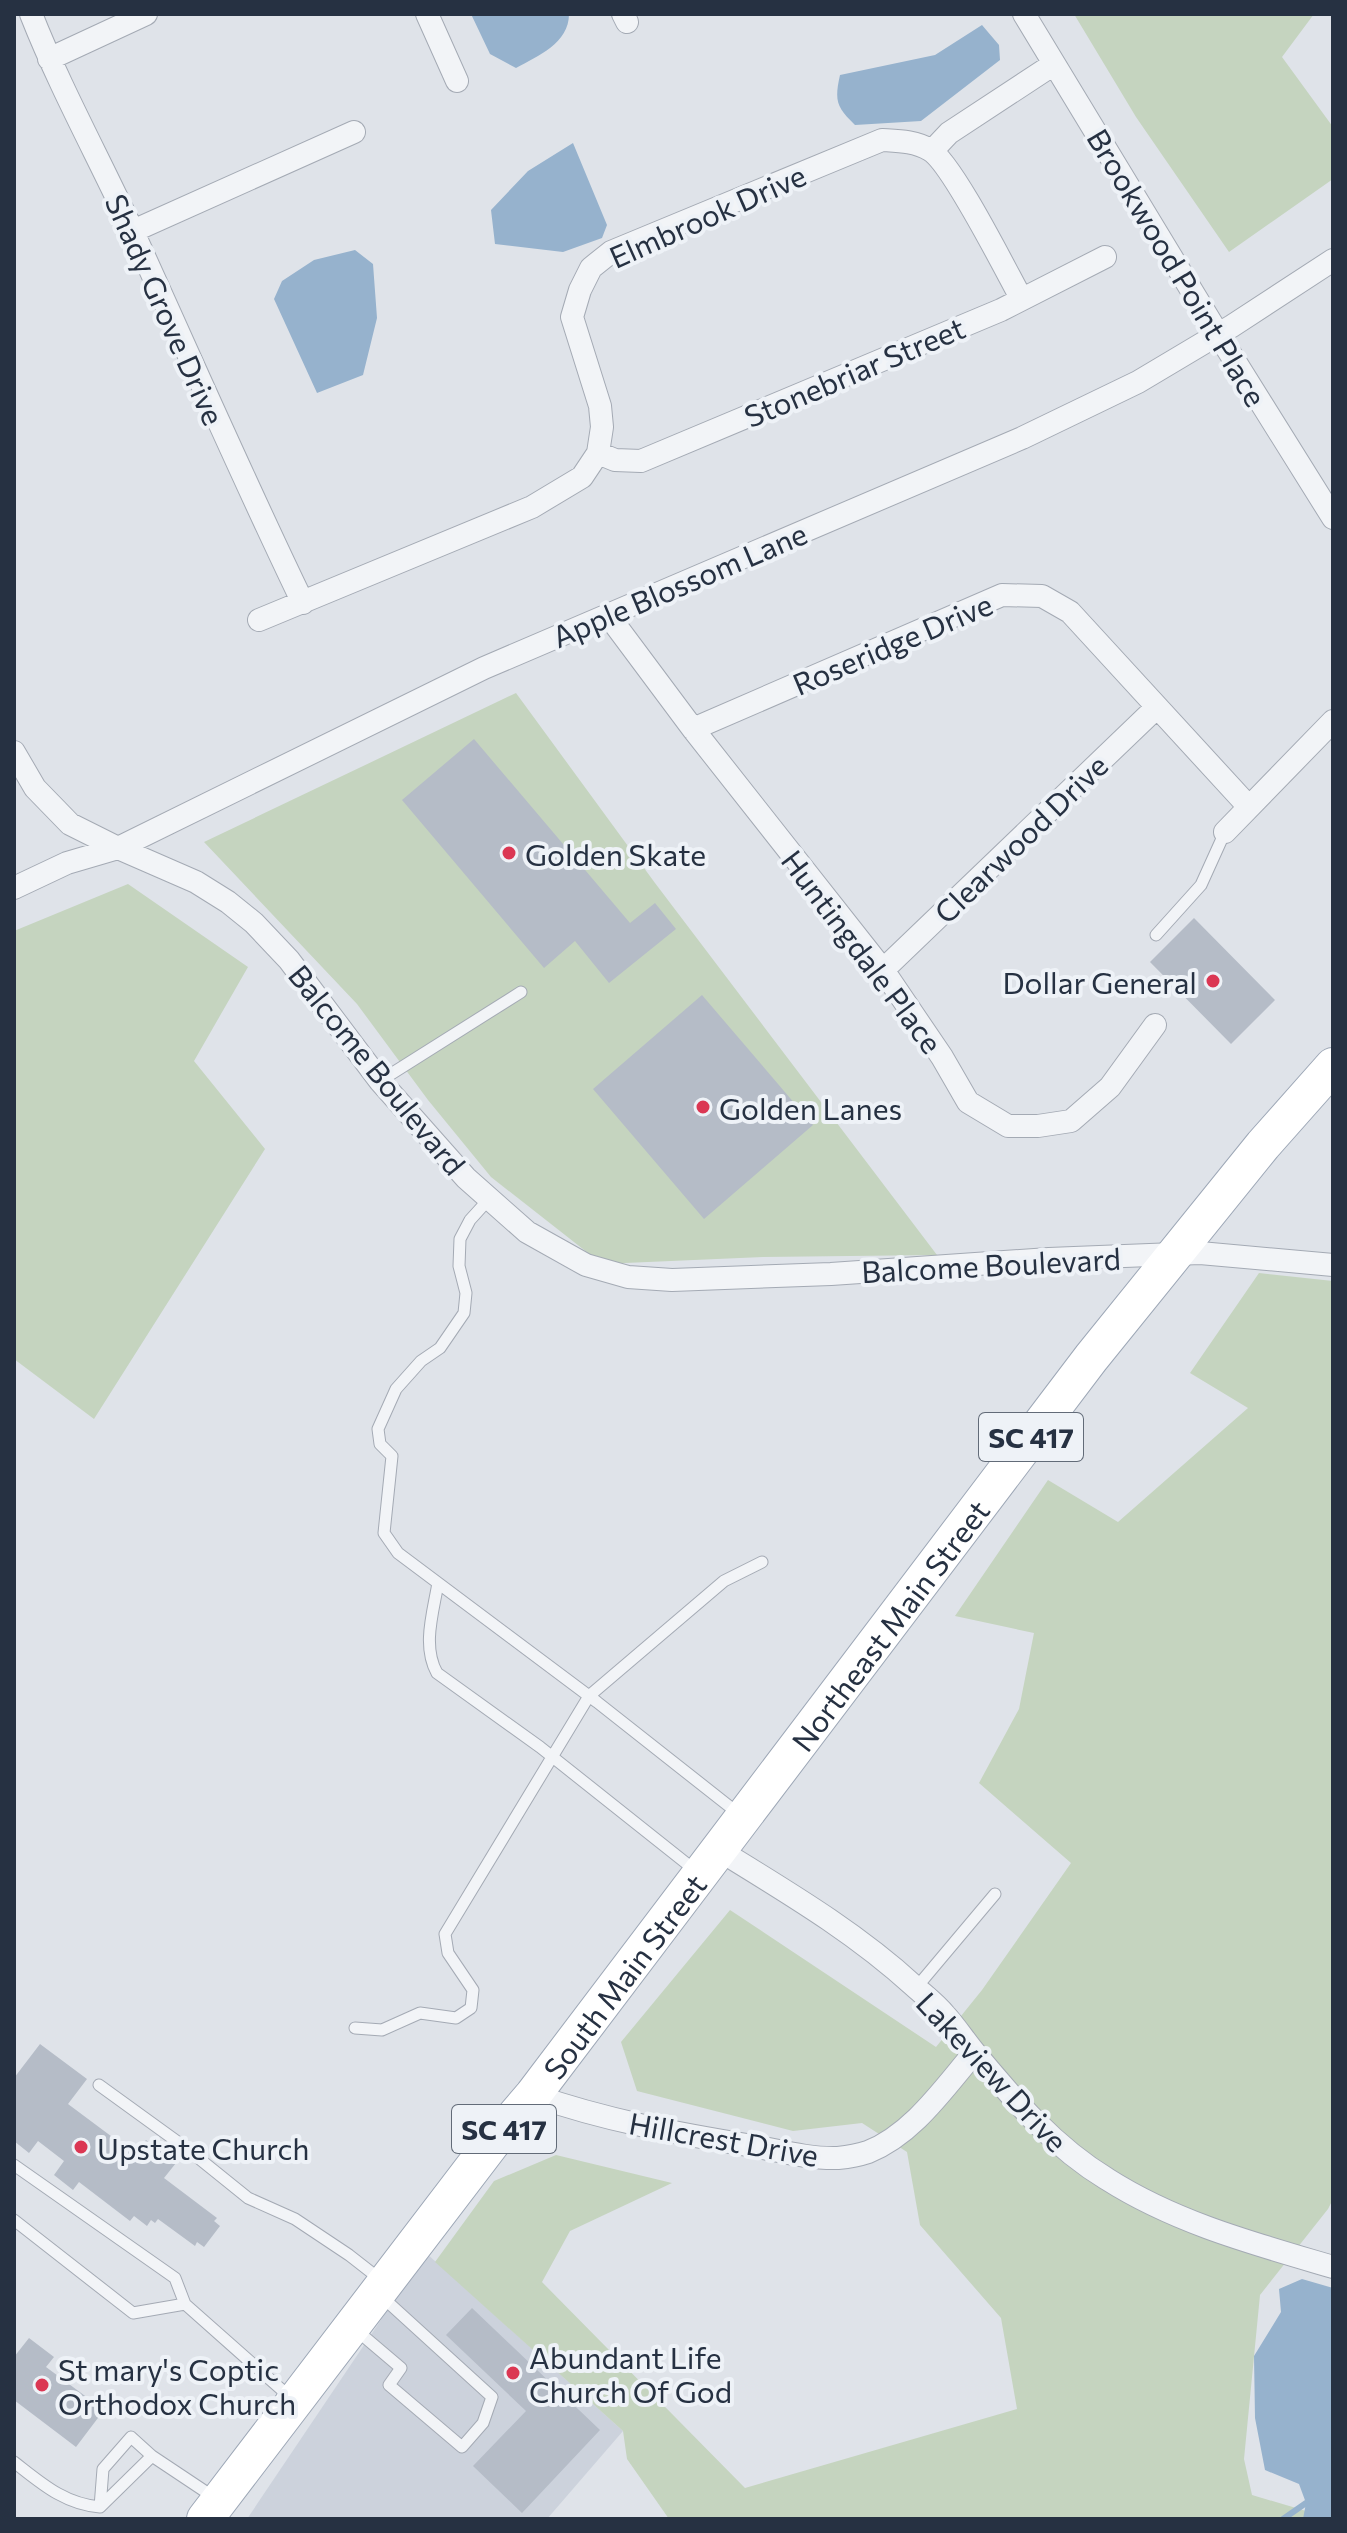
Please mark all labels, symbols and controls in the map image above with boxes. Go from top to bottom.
street label: Brookwood Point Place [1080,121,1276,413]
street label: Elmbrook Drive [603,155,811,275]
street label: Shady Grove Drive [98,188,234,430]
street label: Stonebriar Street [738,308,970,434]
street label: Apple Blossom Lane [546,514,812,654]
street label: Roseridge Drive [787,584,997,702]
street label: Clearwood Drive [926,746,1114,930]
place label: Golden Skate [525,835,706,872]
street label: Huntingdale Place [775,842,951,1060]
marker: Golden Skate [500,844,518,862]
street label: Balcome Boulevard [282,956,474,1182]
place label: Dollar General [1002,963,1197,1000]
marker: Dollar General [1204,972,1222,990]
place label: Golden Lanes [719,1089,902,1126]
marker: Golden Lanes [694,1098,712,1116]
street label: Balcome Boulevard [860,1239,1122,1289]
road number: SC 417 [979,1413,1083,1461]
street label: Northeast Main Street [782,1492,996,1757]
street label: South Main Street [534,1866,713,2085]
street label: Lakeview Drive [910,1984,1076,2158]
street label: Hillcrest Drive [626,2103,822,2173]
road number: SC 417 [452,2105,556,2153]
place label: Upstate Church [97,2129,310,2166]
marker: Upstate Church [72,2138,90,2156]
place label: Abundant Life Church Of God [529,2338,732,2409]
place label: St mary's Coptic Orthodox Church [58,2350,296,2421]
marker: Abundant Life Church Of God [504,2364,522,2382]
marker: St mary's Coptic Orthodox Church [33,2376,51,2394]

